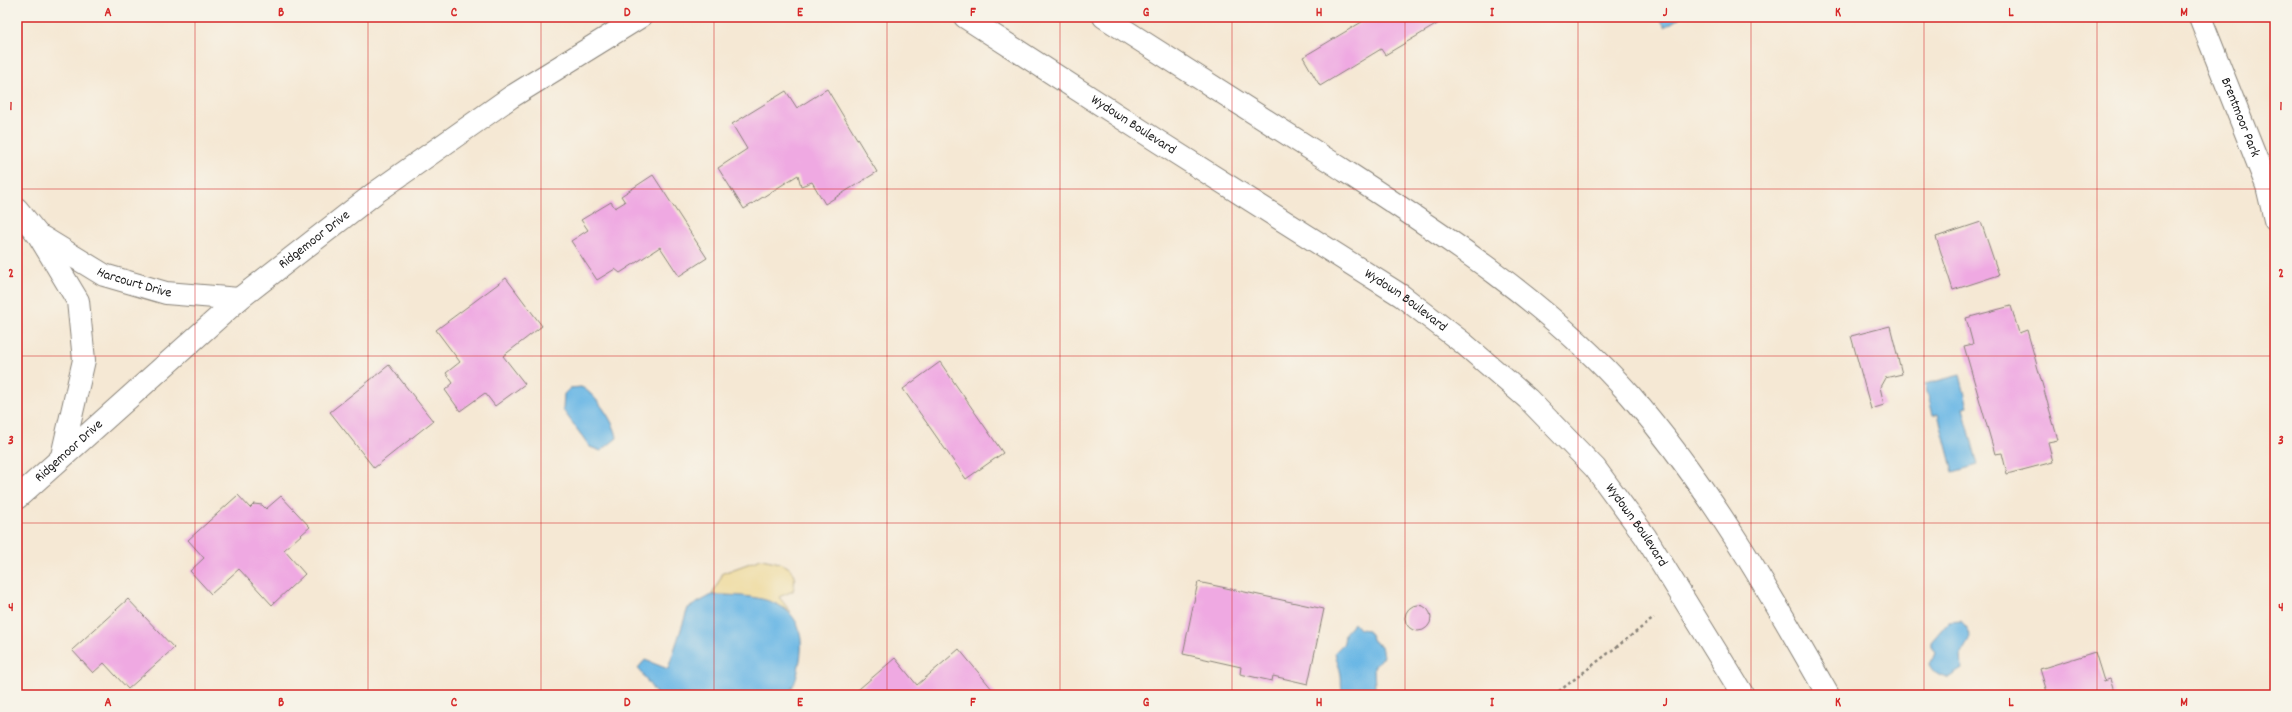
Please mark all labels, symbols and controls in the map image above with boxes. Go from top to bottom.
text: A [104,4,112,23]
text: B [278,4,284,23]
text: C [451,4,458,23]
text: D [624,4,631,23]
text: E [797,4,804,23]
text: F [970,4,976,23]
text: G [1143,4,1150,23]
text: H [1316,4,1323,23]
text: I [1490,4,1495,23]
text: J [1663,4,1668,23]
text: K [1835,4,1841,23]
text: L [2008,4,2014,23]
text: M [2180,4,2188,23]
street label: Brentmoor Park [2215,75,2265,160]
street label: Wydown Boulevard [1087,90,1180,160]
text: 1 [10,98,13,117]
text: 1 [2280,98,2283,117]
street label: Ridgemoor Drive [275,206,355,274]
street label: Harcourt Drive [92,263,172,303]
street label: Wydown Boulevard [1360,264,1451,337]
text: 2 [8,265,14,284]
text: 2 [2278,265,2284,284]
street label: Ridgemoor Drive [30,415,108,487]
text: 3 [8,432,14,451]
text: 3 [2278,432,2284,451]
street label: Wydown Boulevard [1600,479,1672,571]
text: 4 [8,599,14,618]
text: 4 [2278,599,2284,618]
text: A [104,694,112,712]
text: B [278,694,284,712]
text: C [451,694,458,712]
text: D [624,694,631,712]
text: E [797,694,804,712]
text: F [970,694,976,712]
text: G [1143,694,1150,712]
text: H [1316,694,1323,712]
text: I [1490,694,1495,712]
text: J [1663,694,1668,712]
text: K [1835,694,1841,712]
text: L [2008,694,2014,712]
text: M [2180,694,2188,712]

